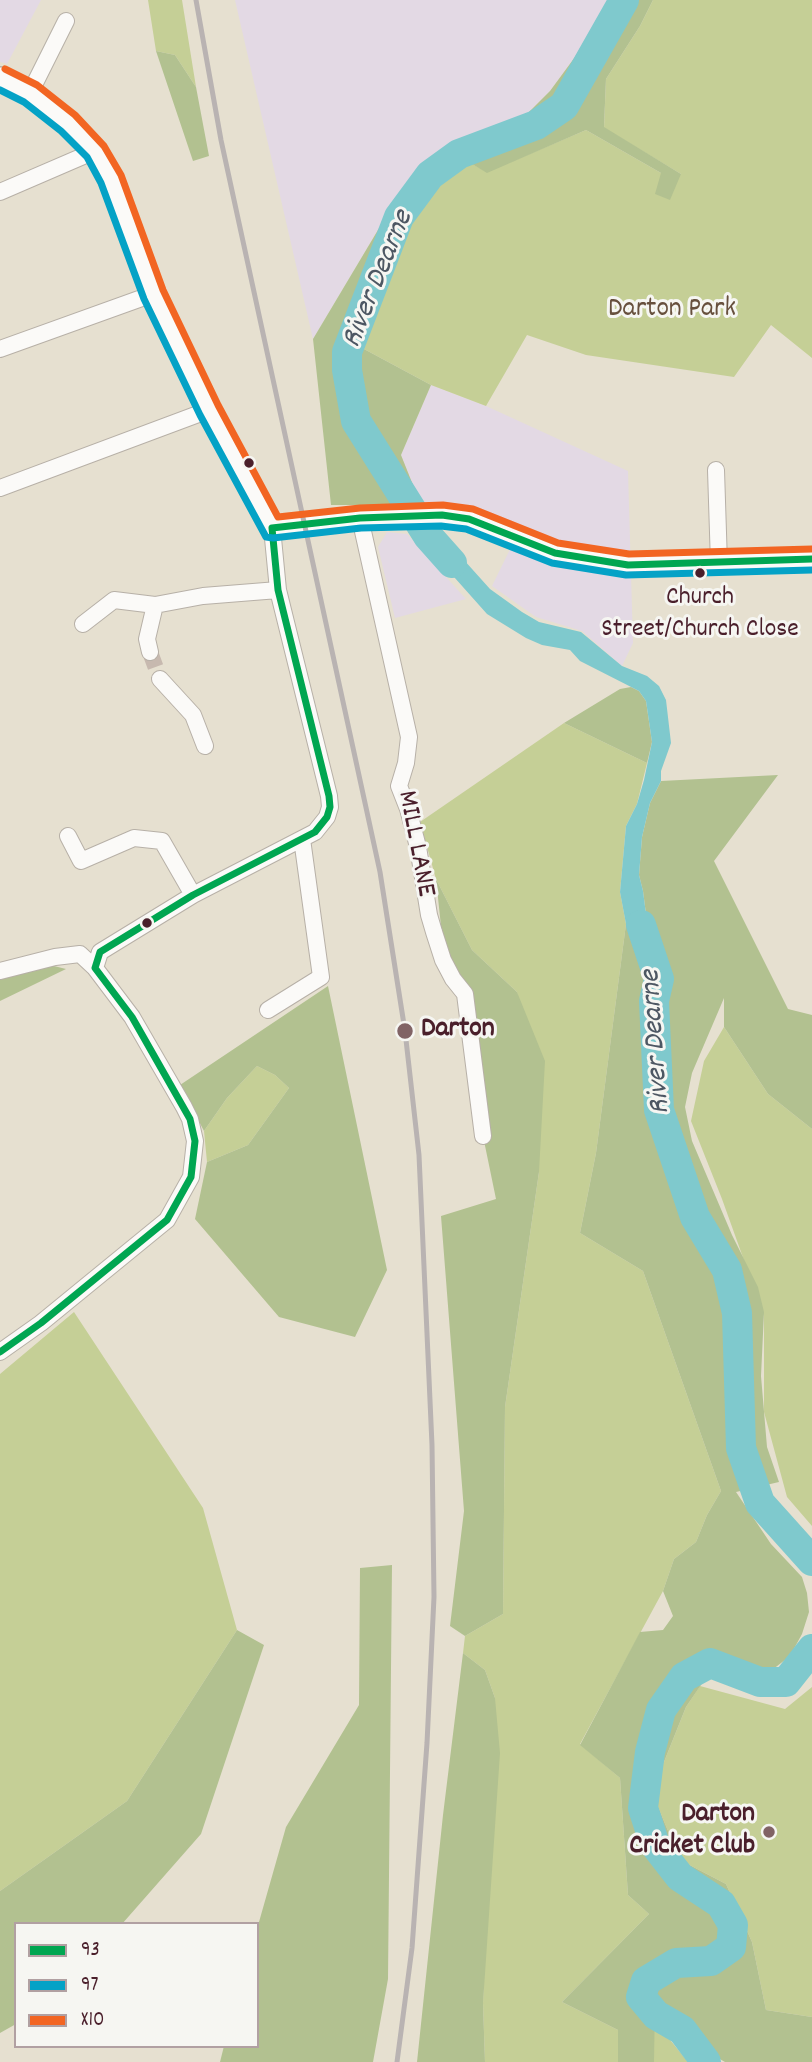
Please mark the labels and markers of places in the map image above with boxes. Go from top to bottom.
unlabelled marker [242,456,256,470]
marker: Church Street/Church Close [693,566,707,580]
place label: Church Street/Church Close [601,583,799,644]
unlabelled marker [140,916,154,930]
place label: Darton [421,1014,495,1048]
marker: Darton [395,1021,415,1041]
place label: Darton Cricket Club [629,1799,755,1865]
marker: Darton Cricket Club [761,1824,777,1840]

